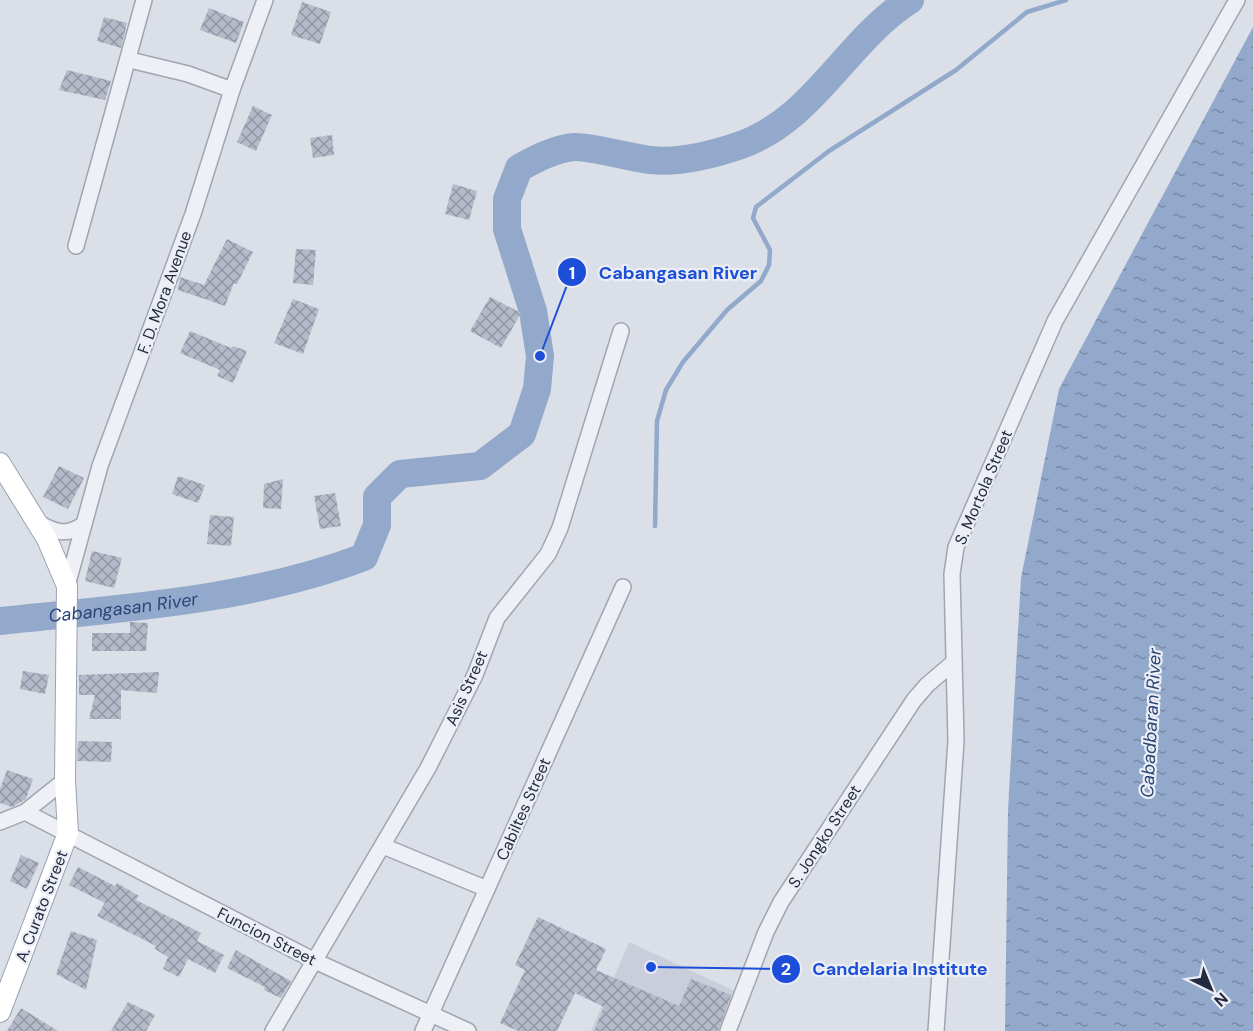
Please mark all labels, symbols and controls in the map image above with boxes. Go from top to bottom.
street label: F. D. Mora Avenue [133,228,196,356]
callout: Cabangasan River [557,254,769,290]
text: 1 [569,261,575,285]
text: Cabangasan River [599,261,757,285]
street label: S. Mortola Street [950,426,1017,548]
water label: Cabangasan River [47,587,201,628]
water label: Cabadbaran River [1135,646,1167,798]
street label: Asis Street [441,647,492,729]
street label: Cabiltes Street [491,755,555,864]
street label: S. Jongko Street [783,781,866,892]
street label: A. Curato Street [10,847,72,965]
street label: Funcion Street [214,903,320,970]
callout: Candelaria Institute [771,951,1000,987]
text: 2 [781,957,791,981]
text: Candelaria Institute [812,957,988,981]
north arrow [1181,959,1241,1019]
text: N [1209,988,1232,1011]

